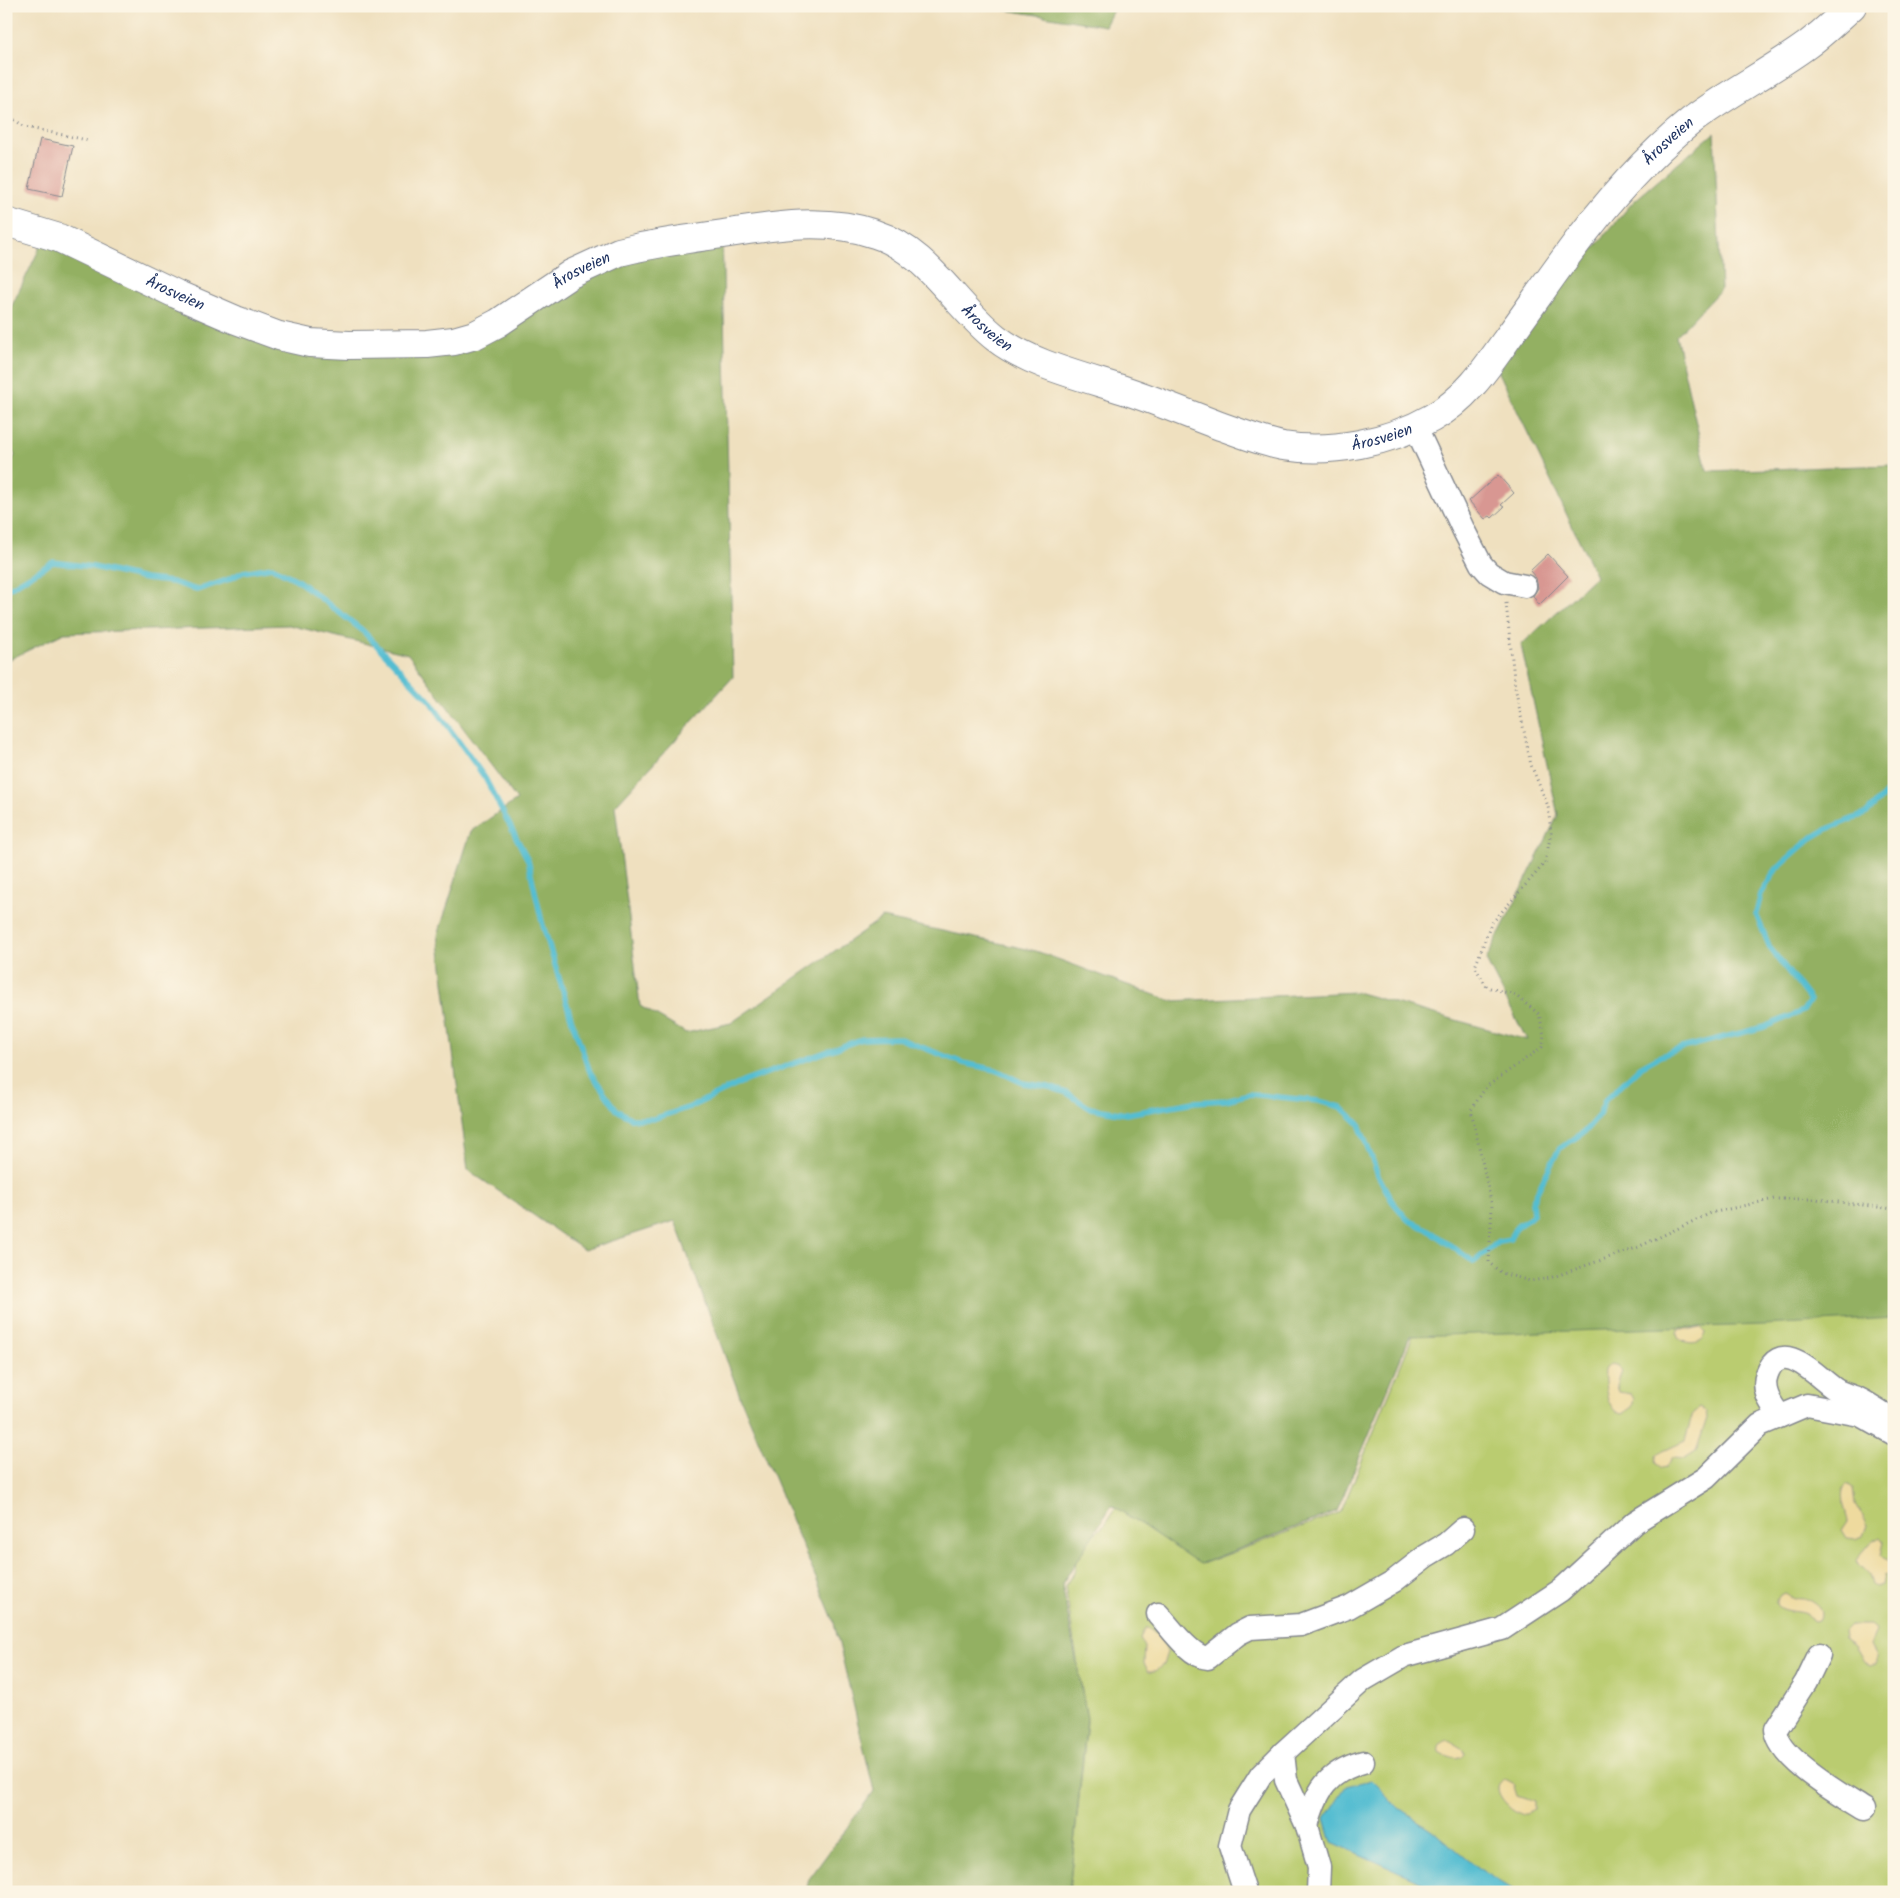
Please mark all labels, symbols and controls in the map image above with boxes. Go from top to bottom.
street label: Årosveien [1636,111,1700,171]
street label: Årosveien [547,245,615,296]
street label: Årosveien [141,269,209,317]
street label: Årosveien [955,299,1018,359]
street label: Årosveien [1349,417,1416,458]

